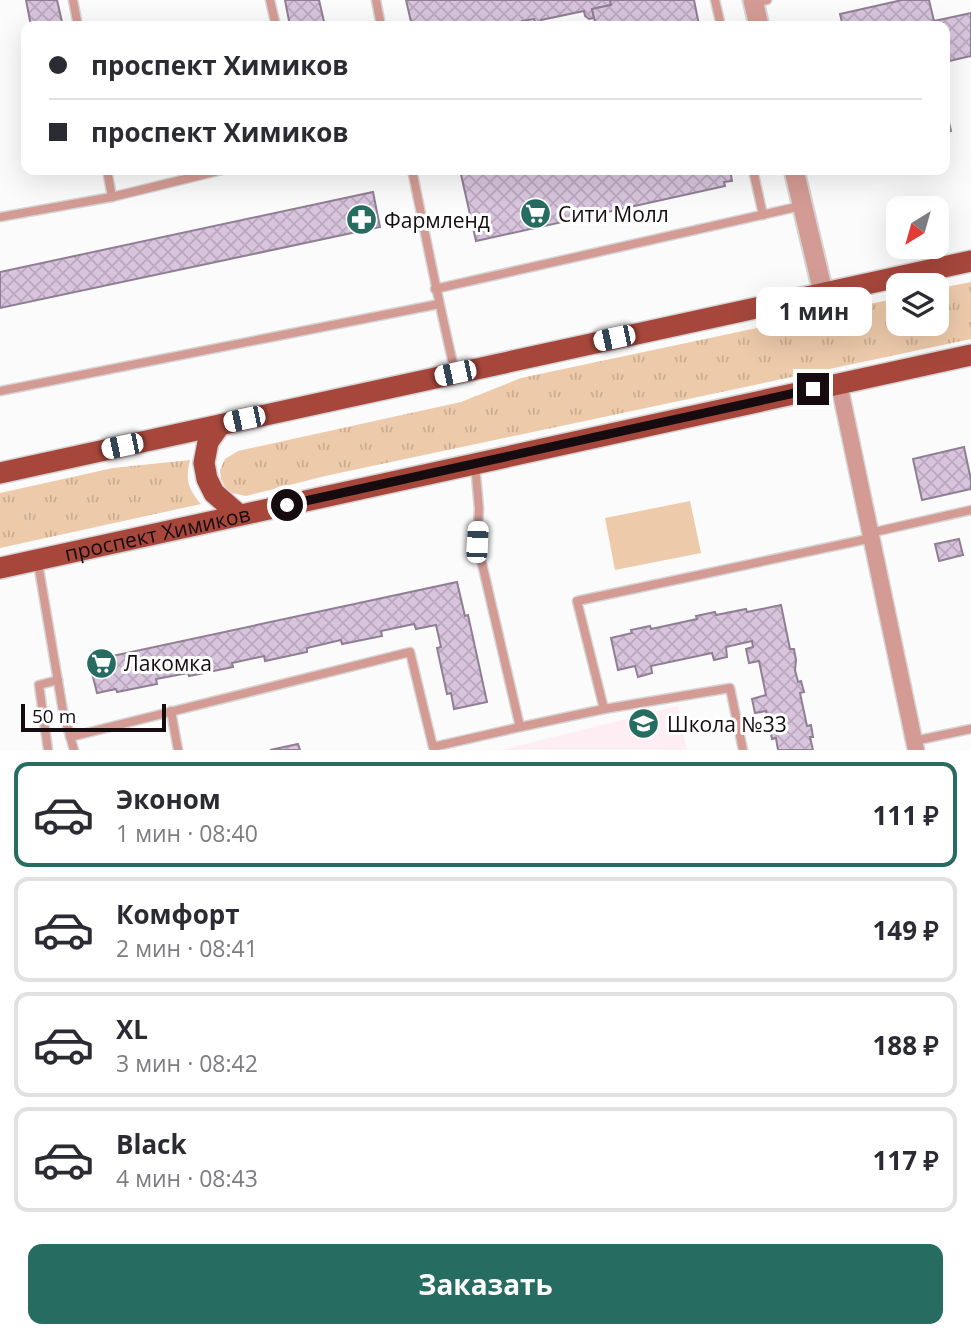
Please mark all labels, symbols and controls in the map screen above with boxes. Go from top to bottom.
text: проспект Химиков [91,47,349,83]
text: проспект Химиков [91,114,349,150]
north arrow [886,196,948,259]
map controls [886,196,949,336]
supermarket icon: Сити Молл [518,197,552,231]
place label: Сити Молл [558,200,669,228]
pharmacy icon: Фармленд [344,203,378,237]
place label: Фармленд [384,206,490,234]
button: layers [886,273,949,336]
callout: 1 мин [755,288,871,336]
text: 1 мин [779,295,849,327]
car [592,323,637,353]
car [433,358,478,388]
route end [797,373,829,405]
car [222,404,267,434]
car [100,431,145,461]
route start [271,489,303,521]
street label: проспект Химиков [62,500,253,567]
car [466,520,489,564]
supermarket icon: Лакомка [84,646,118,680]
place label: Лакомка [124,649,212,677]
scale bar [21,701,166,733]
text: 50 m [32,703,76,729]
school or university icon: Школа №33 [627,707,661,741]
place label: Школа №33 [667,710,787,738]
text: Эконом [116,781,221,817]
icon: car [32,783,95,846]
text: 111 ₽ [873,797,939,833]
text: 1 мин · 08:40 [116,817,258,849]
text: Комфорт [116,896,240,932]
icon: car [32,898,95,961]
text: 149 ₽ [873,912,939,948]
text: 2 мин · 08:41 [116,932,258,964]
text: XL [116,1011,148,1047]
icon: car [32,1013,95,1076]
text: 188 ₽ [873,1027,939,1063]
text: 3 мин · 08:42 [116,1047,258,1079]
text: Black [116,1126,187,1162]
icon: car [32,1128,95,1191]
text: 117 ₽ [873,1142,939,1178]
text: 4 мин · 08:43 [116,1162,258,1194]
button: Заказать [28,1244,943,1324]

